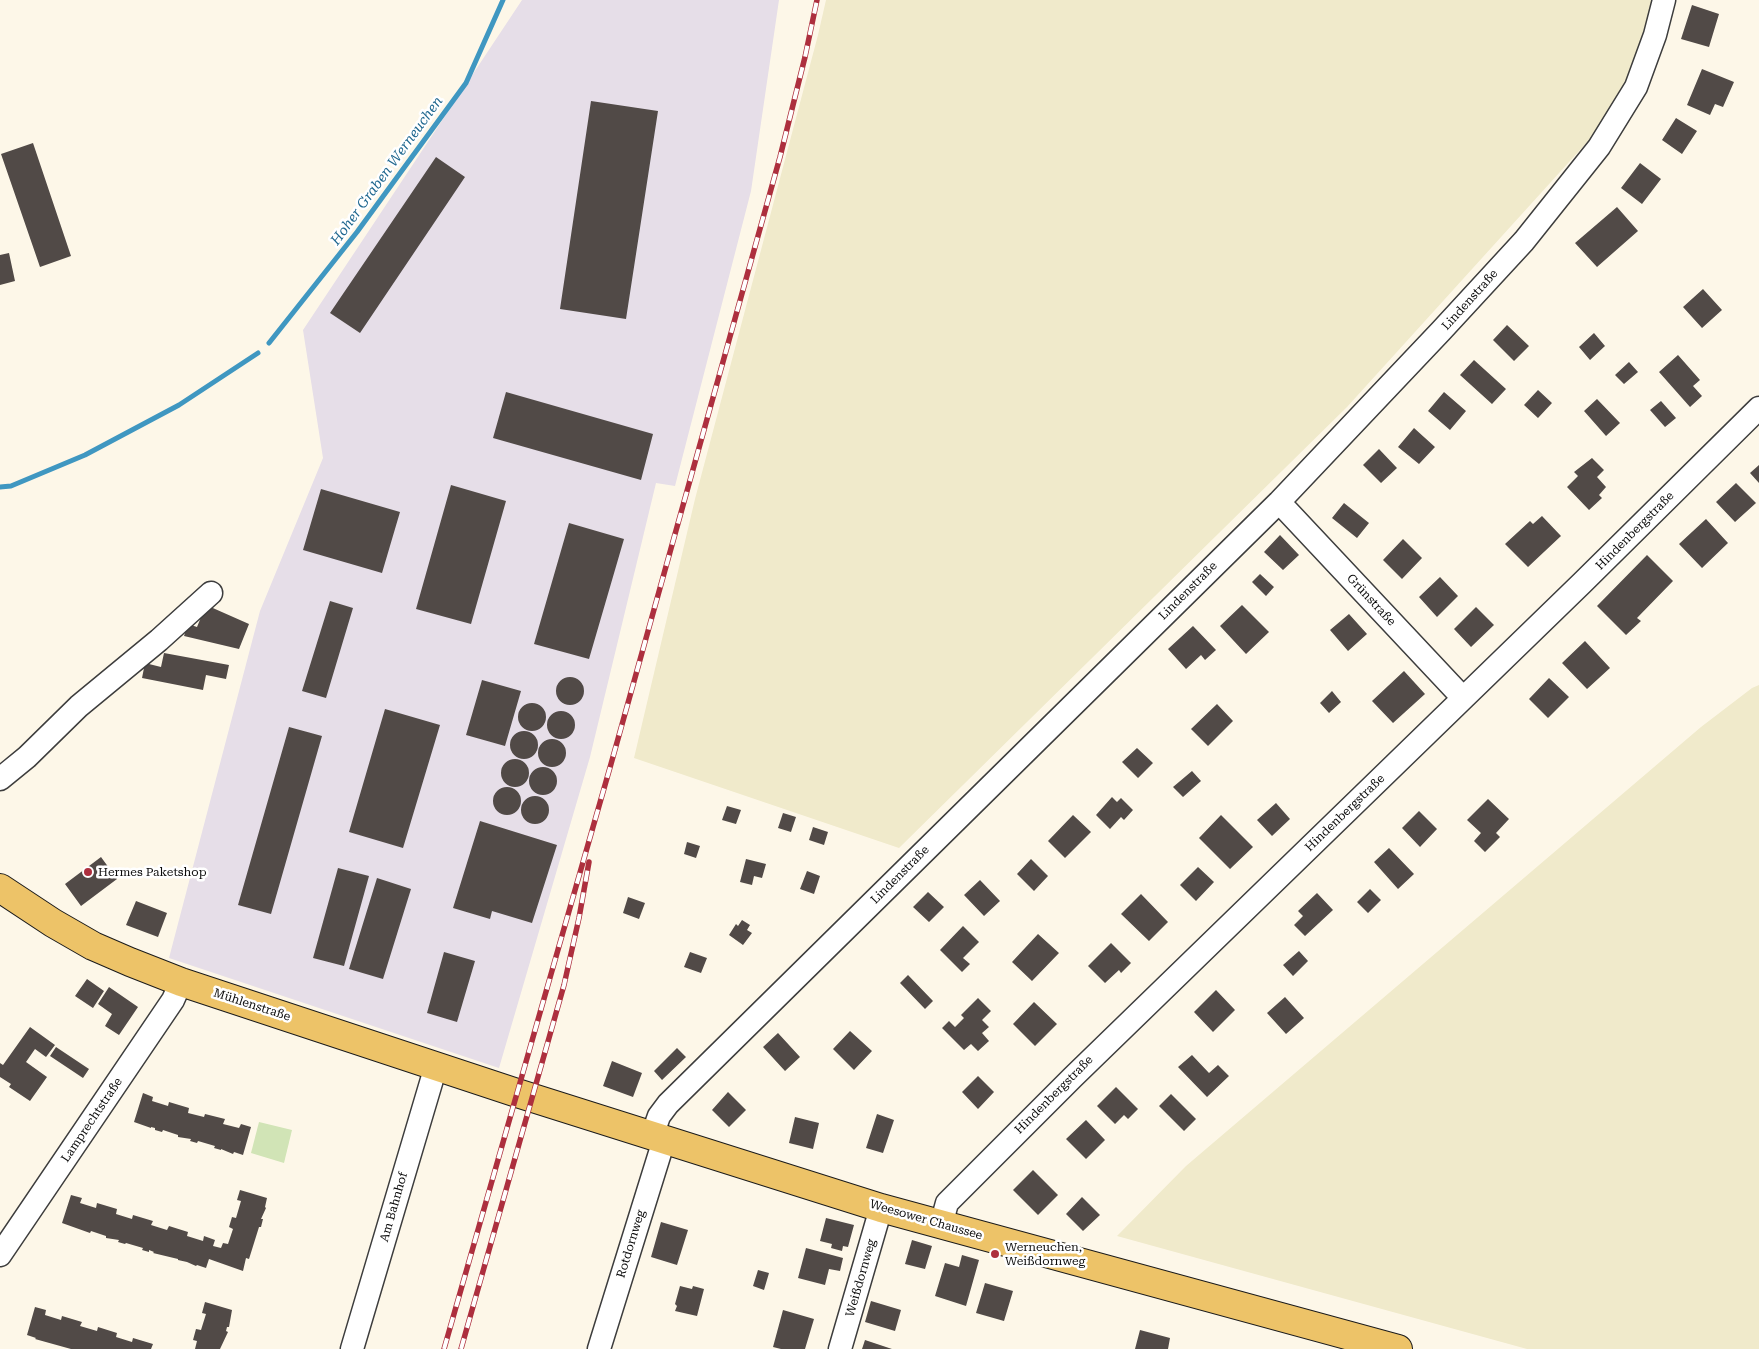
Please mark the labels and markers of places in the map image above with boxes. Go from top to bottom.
place label: Hermes Paketshop [98,865,207,879]
marker: Hermes Paketshop [82,866,94,878]
place label: Werneuchen, Weißdornweg [1005,1240,1085,1268]
marker: Werneuchen, Weißdornweg [989,1248,1001,1260]

